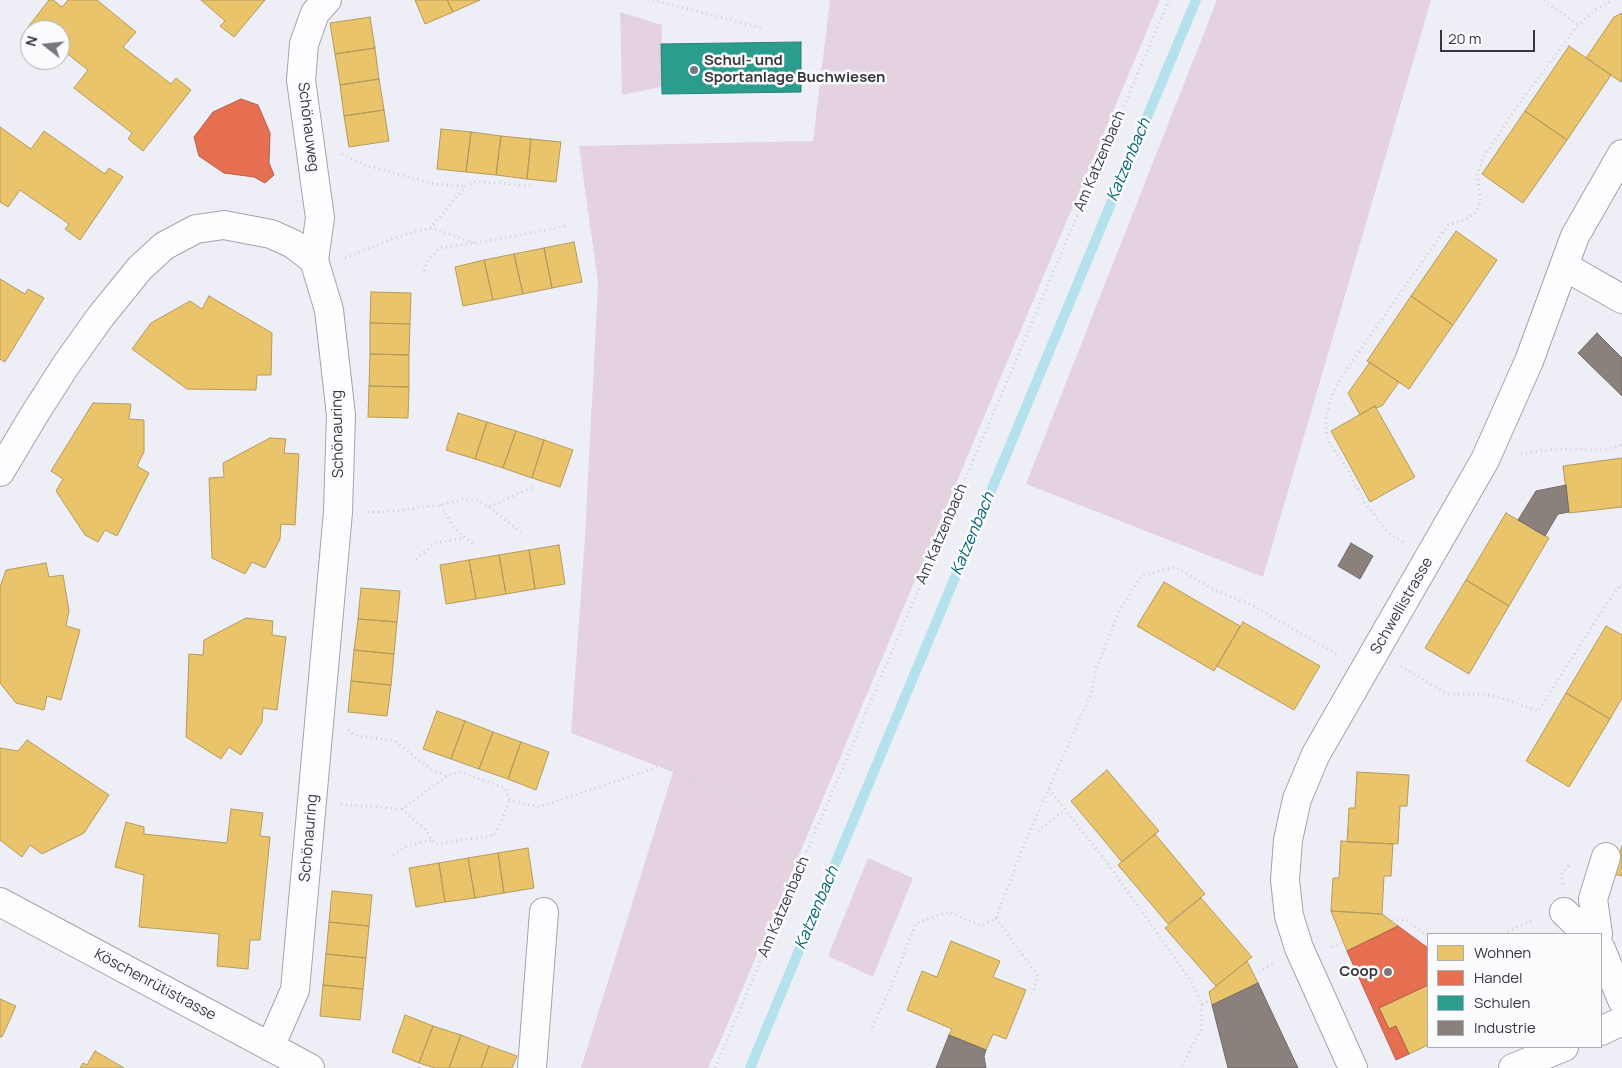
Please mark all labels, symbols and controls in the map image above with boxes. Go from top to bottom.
north arrow [20,20,70,70]
scale bar [1442,20,1537,52]
text: 20 m [1448,28,1481,49]
text: N [21,34,42,48]
place label: Schul- und Sportanlage Buchwiesen [704,52,885,87]
marker: Schul- und Sportanlage Buchwiesen [688,64,700,76]
street label: Schönauweg [294,81,322,173]
street label: Am Katzenbach [1071,108,1129,214]
water label: Katzenbach [1103,116,1155,204]
street label: Schönauring [328,390,348,478]
street label: Am Katzenbach [913,481,971,587]
water label: Katzenbach [947,490,999,578]
street label: Schwellistrasse [1367,554,1437,658]
street label: Schönauring [296,793,322,883]
street label: Am Katzenbach [755,854,813,960]
water label: Katzenbach [791,864,843,952]
legend [1427,933,1602,1048]
text: Wohnen [1474,942,1531,963]
street label: Köschenrütistrasse [91,945,219,1025]
place label: Coop [1339,963,1378,981]
marker: Coop [1382,966,1394,978]
text: Handel [1474,967,1523,988]
text: Schulen [1474,992,1530,1013]
text: Industrie [1474,1017,1536,1038]

